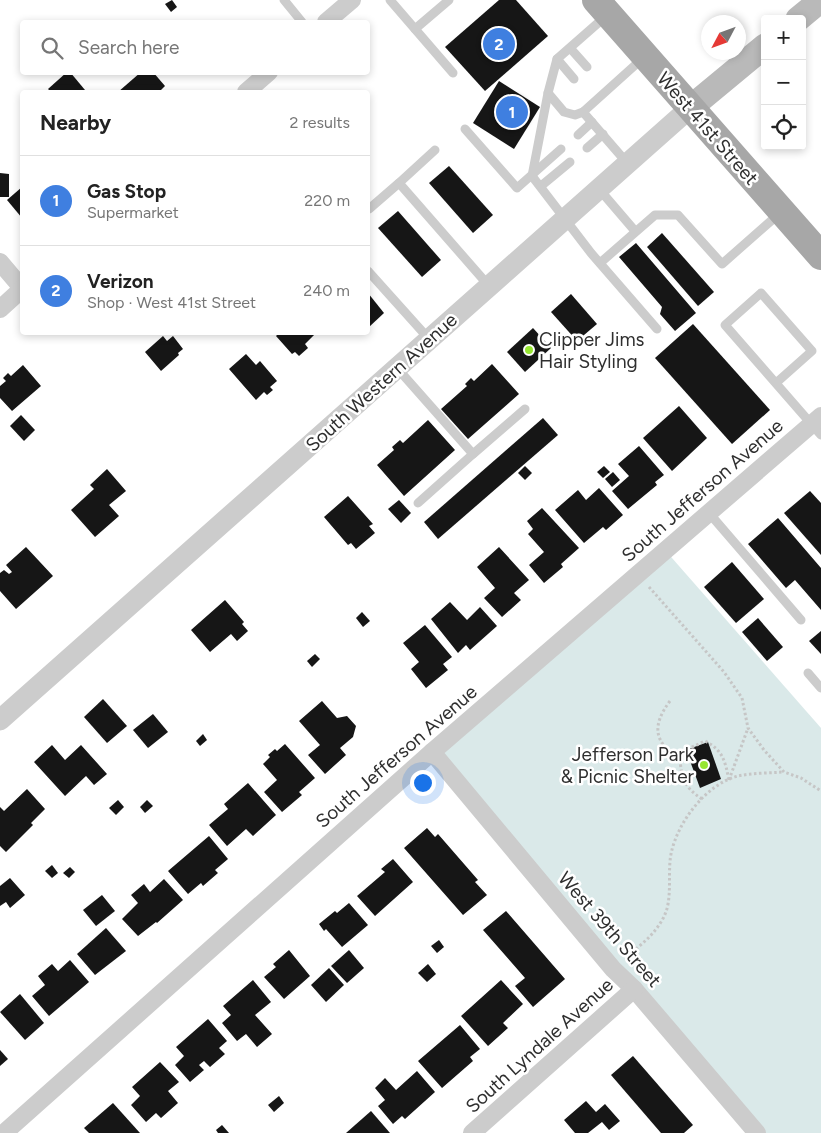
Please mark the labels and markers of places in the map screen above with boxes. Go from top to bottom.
pin: 2 [483,25,515,63]
pin: 1 [496,93,528,131]
place label: Clipper Jims Hair Styling [539,328,645,373]
marker: Clipper Jims Hair Styling [523,344,535,356]
place label: Jefferson Park & Picnic Shelter [561,743,695,788]
marker: Jefferson Park & Picnic Shelter [698,759,710,771]

